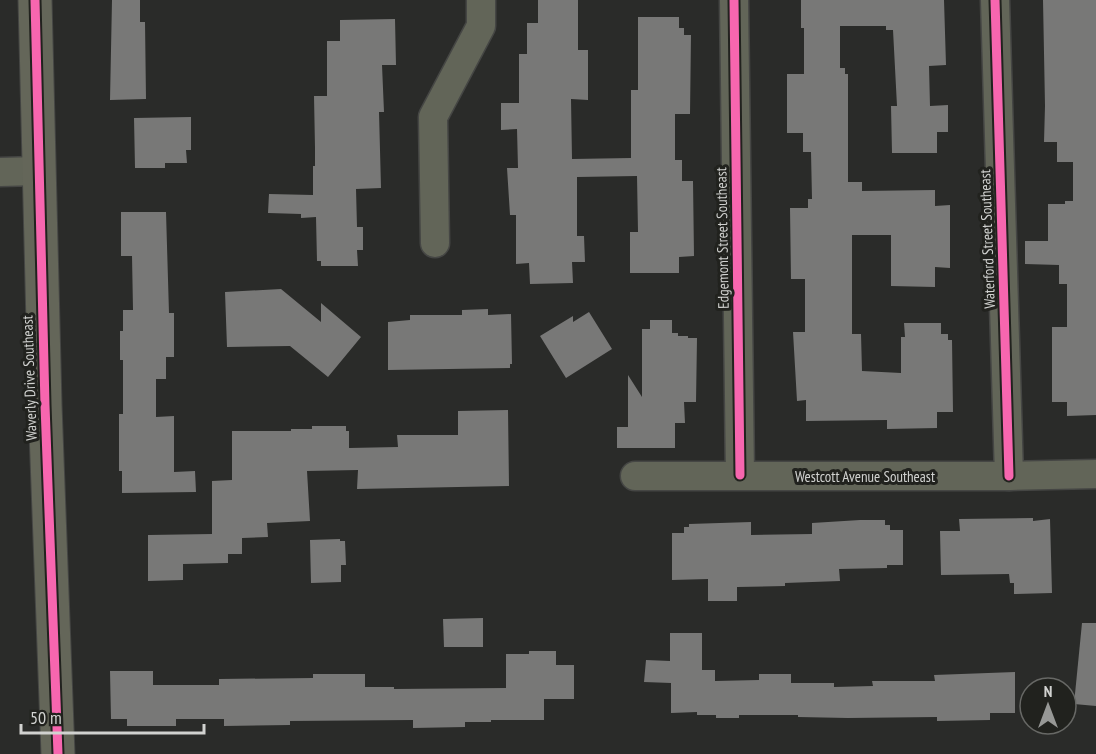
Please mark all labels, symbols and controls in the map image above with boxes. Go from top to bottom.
street label: Edgemont Street Southeast [711,167,733,309]
street label: Waterford Street Southeast [975,169,999,309]
street label: Waverly Drive Southeast [17,315,41,441]
street label: Westcott Avenue Southeast [795,467,935,486]
north arrow [1018,676,1078,736]
text: N [1044,681,1052,701]
scale bar [21,697,204,735]
text: 50 m [30,706,62,729]

